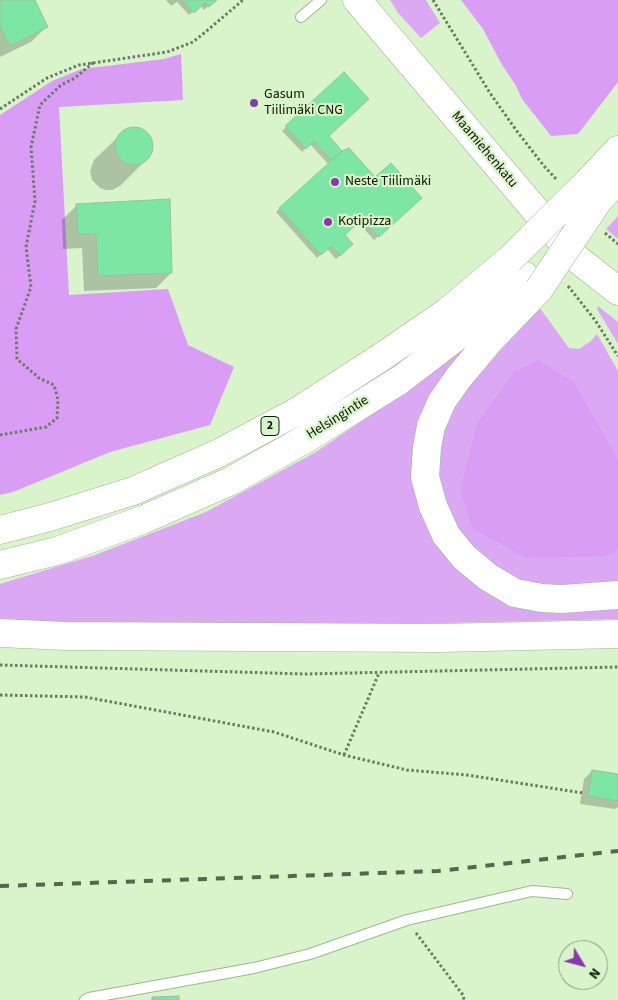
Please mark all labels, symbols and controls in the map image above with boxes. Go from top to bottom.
place label: Gasum Tiilimäki CNG [264,87,343,120]
marker: Gasum Tiilimäki CNG [248,97,260,109]
street label: Maamiehenkatu [447,108,521,192]
place label: Neste Tiilimäki [345,174,431,190]
marker: Neste Tiilimäki [329,176,341,188]
place label: Kotipizza [338,214,391,230]
marker: Kotipizza [322,216,334,228]
street label: Helsingintie [304,392,372,444]
road number: 2 [261,416,279,436]
north arrow [558,940,608,990]
text: N [583,964,605,983]

